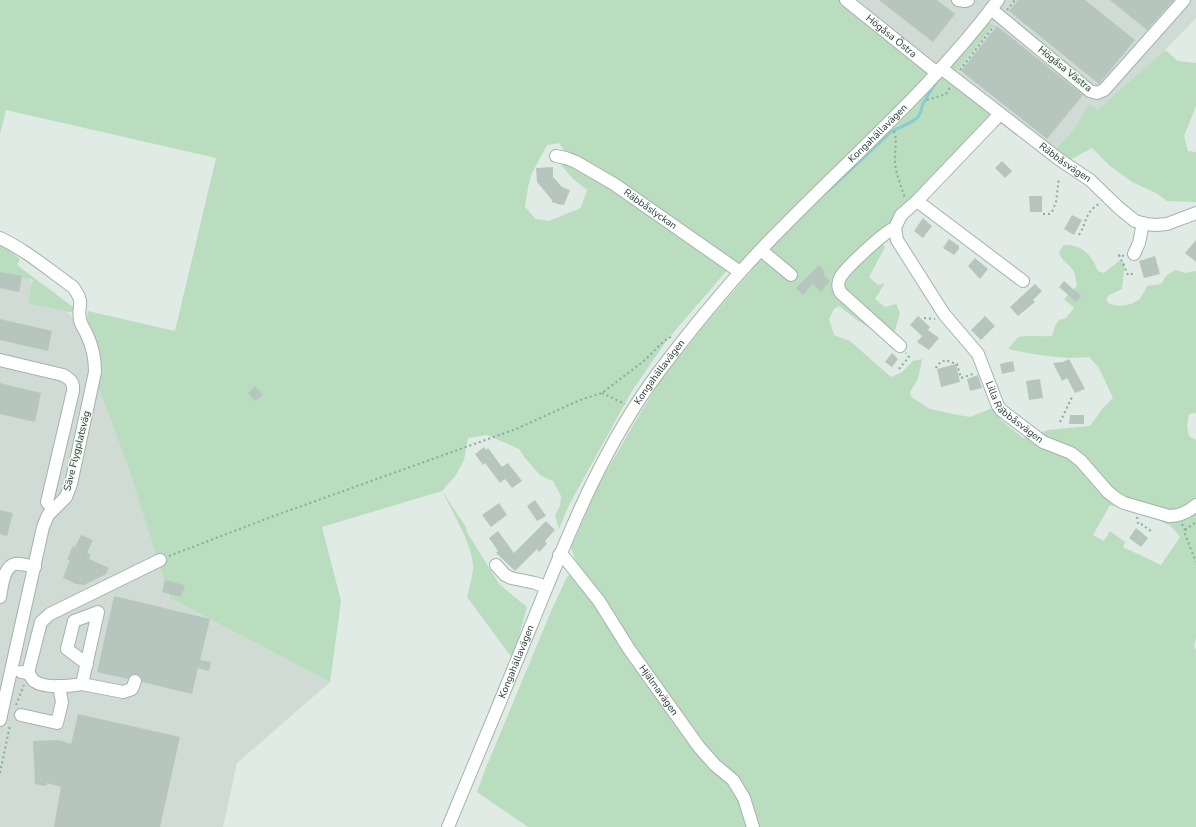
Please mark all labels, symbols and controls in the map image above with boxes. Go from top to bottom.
street label: Högåsa Östra [863,11,920,61]
street label: Högåsa Västra [1035,43,1095,95]
street label: Kongahällavägen [845,101,911,166]
street label: Räbbåsvägen [1036,139,1094,186]
street label: Räbbåslyckan [621,186,680,233]
street label: Kongahällavägen [631,337,688,408]
street label: Lilla Räbbåsvägen [982,379,1046,447]
street label: Säve Flygplatsväg [60,409,94,493]
street label: Kongahällavägen [495,623,538,700]
street label: Hjälmavägen [636,662,681,719]

